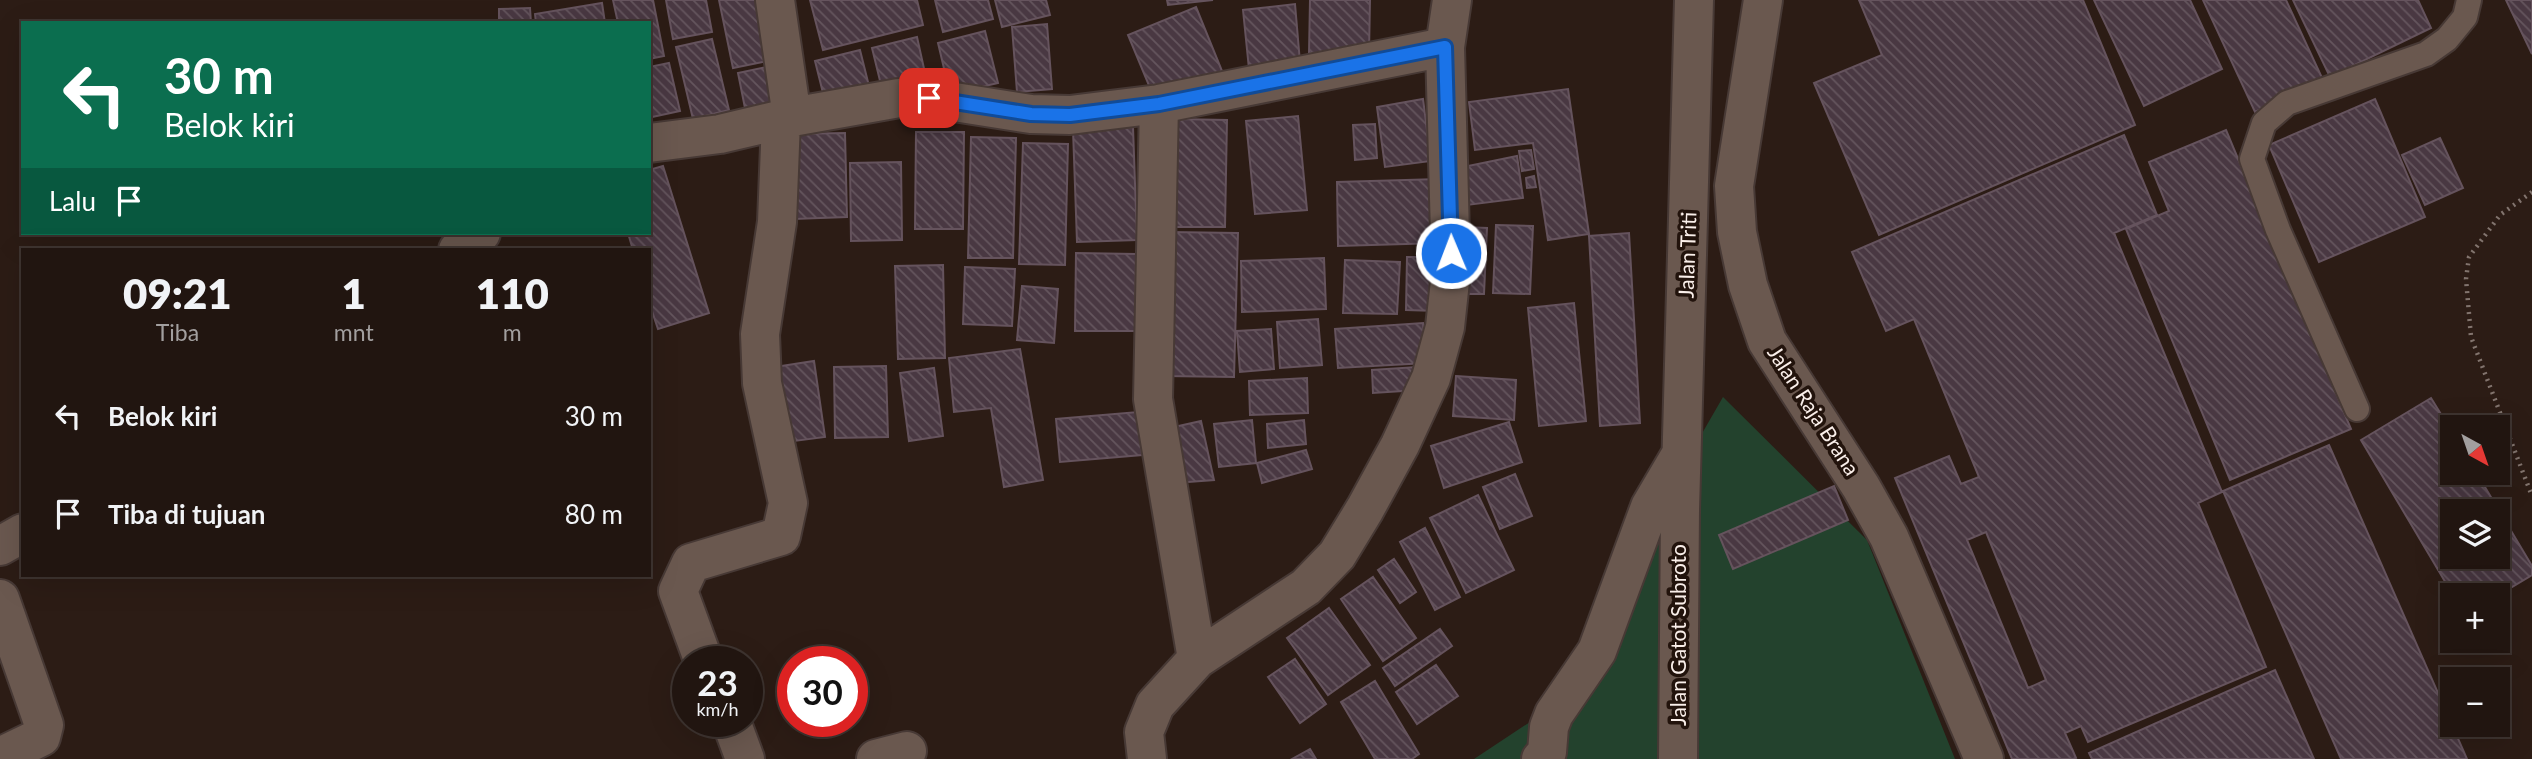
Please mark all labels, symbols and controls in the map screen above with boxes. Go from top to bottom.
text: 30 m [164,46,274,104]
icon: left [49,49,140,140]
pin [899,68,959,128]
icon: arrive [910,79,948,117]
text: Belok kiri [164,105,295,144]
icon: arrive [110,182,148,220]
text: Lalu [49,185,96,217]
street label: Jalan Triti [1672,211,1701,299]
position arrow [1414,216,1488,290]
text: 09:21 [123,268,232,318]
text: 1 [342,268,366,318]
text: 110 [476,268,549,318]
text: Tiba [156,318,199,346]
text: mnt [334,318,374,346]
text: m [503,318,522,346]
street label: Jalan Raja Brana [1763,341,1865,480]
icon: left [49,397,87,435]
text: Belok kiri [108,400,217,432]
text: 30 m [565,400,623,432]
north arrow [2440,415,2510,485]
map controls [2440,415,2510,737]
icon: arrive [49,495,87,533]
text: Tiba di tujuan [108,498,266,530]
text: 80 m [565,498,623,530]
button: layers [2440,499,2510,569]
street label: Jalan Gatot Subroto [1665,544,1690,726]
button: + [2440,583,2510,653]
speed limit sign: 30 [777,646,868,737]
text: 23 [697,661,738,703]
button: − [2440,667,2510,737]
text: km/h [696,698,739,720]

